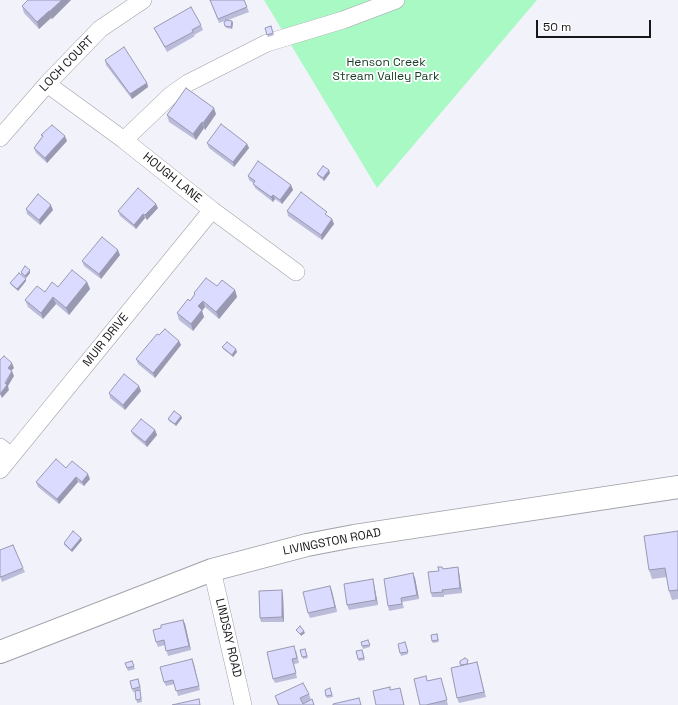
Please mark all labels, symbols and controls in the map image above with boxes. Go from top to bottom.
scale bar [538,12,653,38]
text: 50 m [543,19,571,35]
street label: LOCH COURT [37,33,97,95]
park label: Henson Creek Stream Valley Park [333,56,439,84]
street label: HOUGH LANE [140,150,204,206]
street label: MUIR DRIVE [80,310,132,370]
street label: LIVINGSTON ROAD [282,525,382,559]
street label: LINDSAY ROAD [212,597,244,679]

